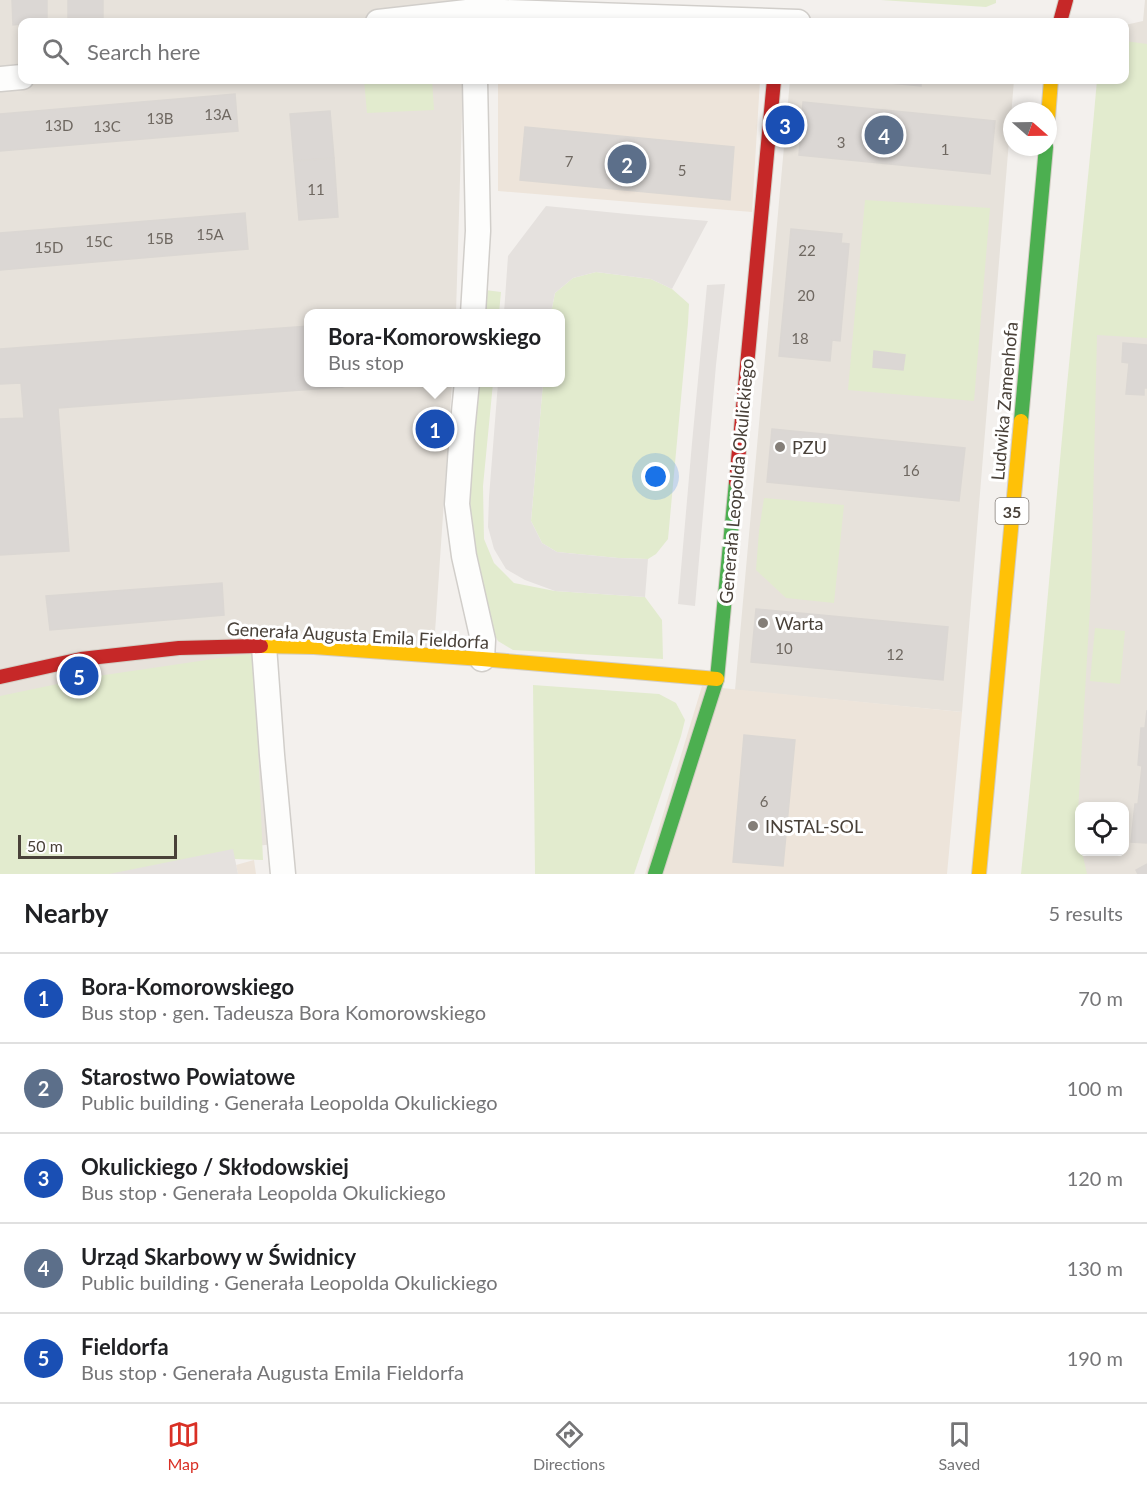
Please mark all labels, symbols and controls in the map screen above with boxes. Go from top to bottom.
search box [18,18,1129,84]
icon: search [39,35,72,68]
text: Search here [87,38,200,65]
pin: 3 [766,102,804,148]
north arrow [1003,102,1057,156]
house number: 13A [204,105,233,123]
house number: 13B [146,109,174,127]
pin: 4 [864,112,904,158]
house number: 13D [45,116,73,134]
house number: 13C [93,117,121,135]
house number: 3 [837,133,845,151]
house number: 1 [941,140,949,158]
pin: 2 [608,142,646,186]
house number: 7 [565,152,574,170]
house number: 5 [678,161,686,179]
house number: 11 [307,180,325,198]
house number: 15A [196,225,225,243]
house number: 15B [146,229,174,247]
house number: 15C [85,232,113,250]
house number: 15D [35,238,63,256]
house number: 22 [798,241,816,259]
house number: 20 [797,286,815,304]
popup [304,309,565,387]
street label: Ludwika Zamenhofa [986,321,1022,481]
text: Bora-Komorowskiego [328,323,541,350]
house number: 18 [791,329,809,347]
text: Bus stop [328,350,404,374]
street label: Generała Leopolda Okulickiego [714,358,758,604]
pin: 1 [416,406,454,452]
place label: PZU [792,436,827,458]
marker: PZU [773,440,787,454]
house number: 16 [902,461,920,479]
your location [641,462,670,491]
road number: 35 [996,498,1028,524]
place label: Warta [775,612,824,634]
marker: Warta [756,616,770,630]
street label: Generała Augusta Emila Fieldorfa [226,617,490,653]
house number: 10 [775,639,793,657]
house number: 12 [886,645,904,663]
pin: 5 [60,654,98,698]
house number: 6 [760,792,769,810]
map controls [1075,802,1129,856]
button: locate [1075,802,1129,856]
place label: INSTAL-SOL [765,815,863,837]
marker: INSTAL-SOL [746,819,760,833]
scale bar [18,832,177,860]
text: 50 m [27,836,63,855]
text: Nearby [24,897,109,929]
text: 5 results [1048,901,1123,925]
text: Bora-Komorowskiego [81,973,294,1000]
text: 1 [38,986,49,1010]
text: 70 m [1078,986,1123,1010]
text: Bus stop · gen. Tadeusza Bora Komorowskiego [81,1000,486,1024]
text: Starostwo Powiatowe [81,1063,295,1090]
text: 2 [38,1076,49,1100]
text: 100 m [1067,1076,1123,1100]
text: Public building · Generała Leopolda Okulickiego [81,1090,498,1114]
text: Okulickiego / Skłodowskiej [81,1153,349,1180]
text: 3 [38,1166,49,1190]
text: 120 m [1067,1166,1123,1190]
text: Bus stop · Generała Leopolda Okulickiego [81,1180,446,1204]
text: Urząd Skarbowy w Świdnicy [81,1243,356,1270]
text: 4 [38,1256,49,1280]
text: 130 m [1067,1256,1123,1280]
text: Public building · Generała Leopolda Okulickiego [81,1270,498,1294]
text: Fieldorfa [81,1333,169,1360]
text: 5 [38,1346,49,1370]
text: 190 m [1067,1346,1123,1370]
text: Bus stop · Generała Augusta Emila Fieldorfa [81,1360,464,1384]
tab: Map [167,1418,200,1473]
tab: Directions [533,1418,605,1473]
tab: Saved [939,1418,980,1473]

